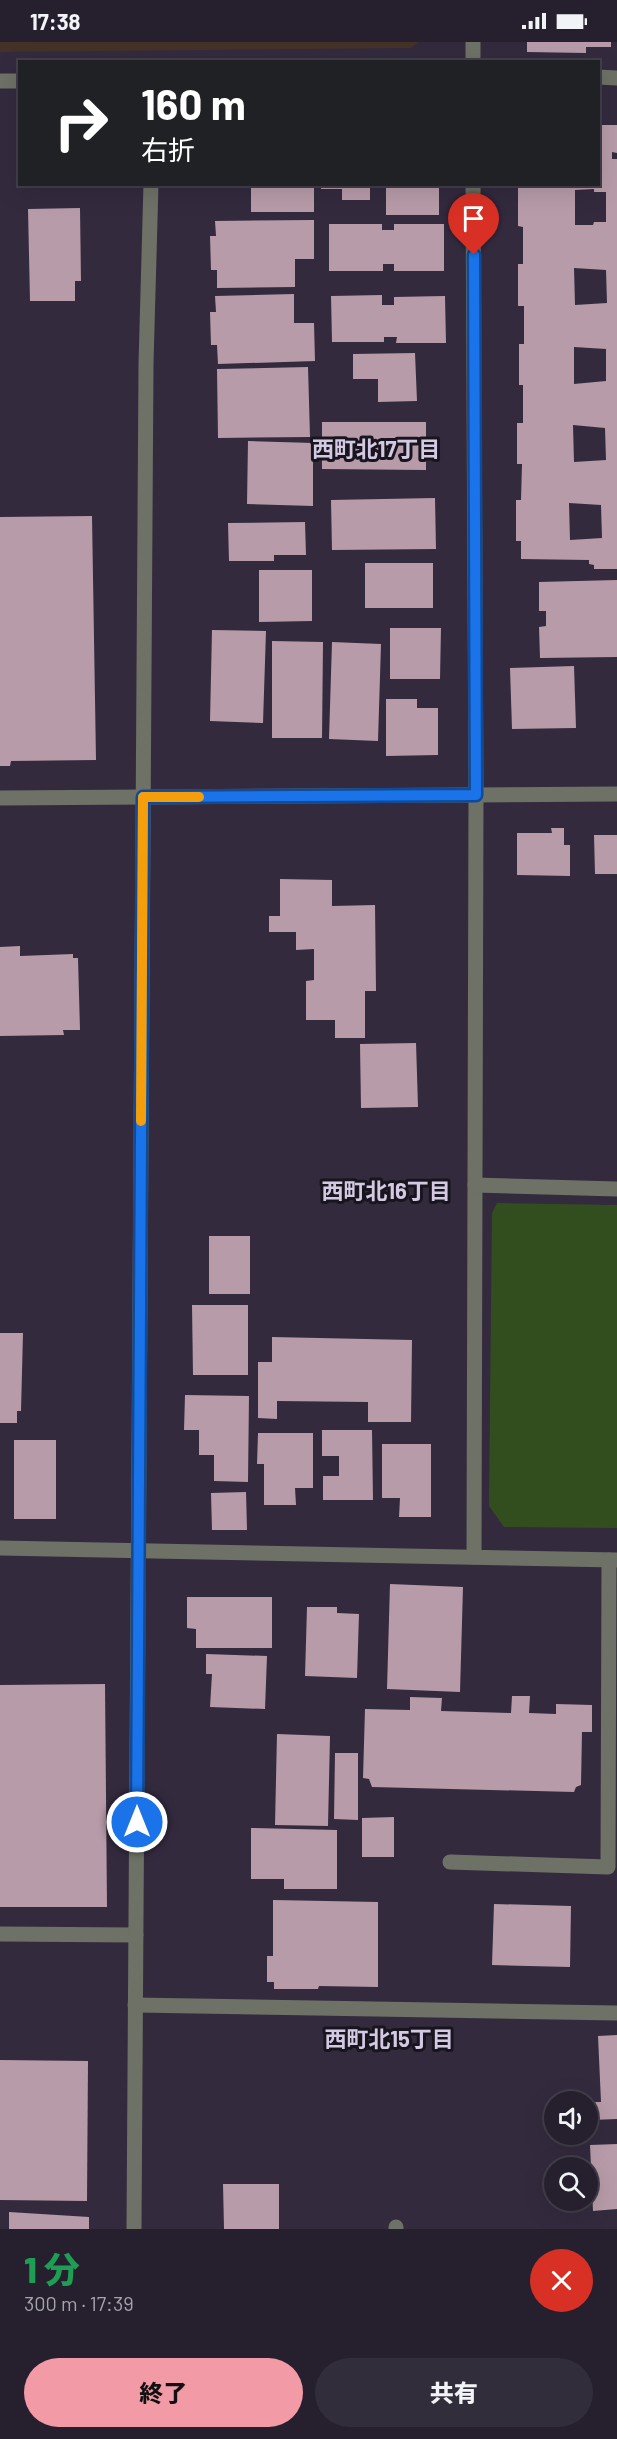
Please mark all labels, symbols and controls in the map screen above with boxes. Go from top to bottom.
text: 17:38 [30,8,81,34]
text: 160 m [141,78,246,128]
icon: right [42,84,120,162]
text: 右折 [141,133,195,165]
pin [448,193,499,255]
icon: arrive [457,202,490,235]
district label: 西町北17丁目 [312,435,440,461]
district label: 西町北16丁目 [321,1177,451,1203]
position arrow [105,1790,169,1854]
district label: 西町北15丁目 [324,2025,454,2051]
map controls [544,2091,598,2211]
button: sound [544,2091,598,2145]
button: search [544,2157,598,2211]
text: 1 分 [24,2247,80,2290]
button: close [530,2249,593,2312]
text: 300 m · 17:39 [24,2291,134,2315]
button: 終了 [24,2358,303,2427]
button: 共有 [315,2358,593,2427]

